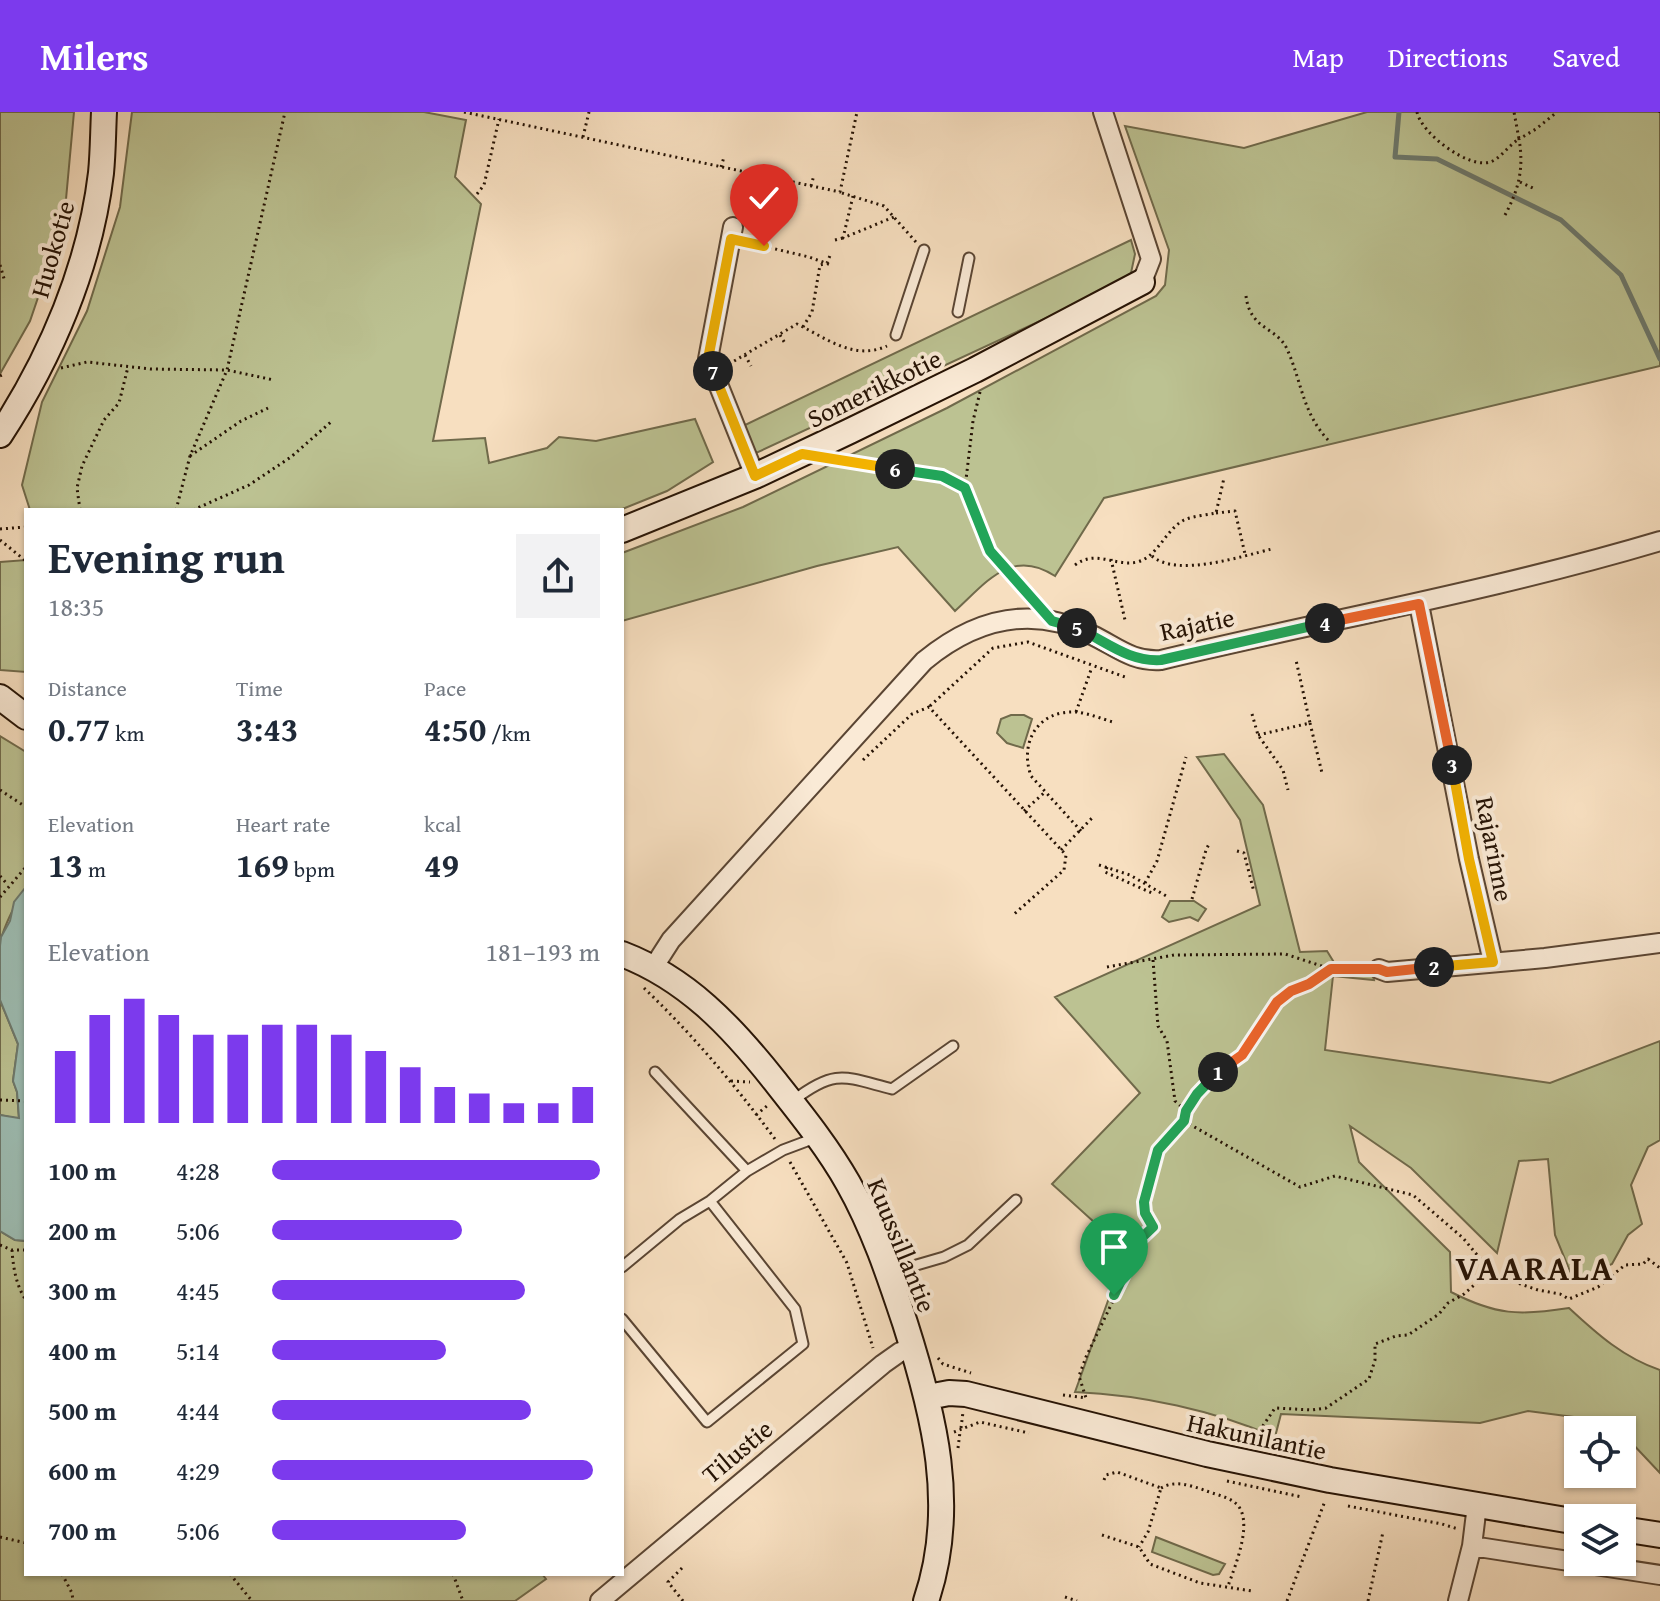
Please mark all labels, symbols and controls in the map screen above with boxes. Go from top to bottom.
text: Milers [40,28,149,84]
text: Map [1292,36,1344,77]
text: Directions [1388,36,1508,77]
text: Saved [1552,36,1620,77]
pin [730,164,798,246]
icon: check [742,176,786,220]
street label: Huokotie [20,196,84,302]
street label: Somerikkotie [800,339,948,437]
pin: 7 [693,351,733,391]
text: 7 [707,355,719,387]
pin: 6 [875,449,915,489]
text: 6 [889,453,901,485]
text: Evening run [48,525,285,589]
button: share [516,534,600,618]
text: 18:35 [48,587,104,626]
street label: Rajatie [1156,597,1238,651]
pin: 4 [1305,603,1345,643]
text: 4 [1319,607,1331,639]
pin: 5 [1057,608,1097,648]
text: 5 [1071,612,1083,644]
text: Distance [48,672,127,704]
text: Time [236,672,283,704]
text: Pace [424,672,466,704]
text: 0.77 [48,704,110,753]
text: 3:43 [236,704,298,753]
text: 4:50 [424,704,486,753]
text: km [110,717,144,749]
text: /km [486,717,531,749]
pin: 3 [1432,745,1472,785]
text: 3 [1446,749,1458,781]
street label: Rajarinne [1466,793,1524,905]
text: Elevation [48,808,134,840]
text: Heart rate [236,808,330,840]
text: kcal [424,808,462,840]
text: 13 [48,840,83,889]
text: 169 [236,840,289,889]
text: 49 [424,840,459,889]
text: m [83,853,106,885]
text: bpm [289,853,335,885]
text: Elevation [48,932,150,971]
text: 181–193 m [486,932,600,971]
pin: 2 [1414,947,1454,987]
text: 2 [1428,951,1440,983]
pin: 1 [1198,1052,1238,1092]
text: 1 [1212,1056,1224,1088]
text: 100 m [48,1151,116,1190]
text: 4:28 [176,1151,220,1190]
street label: Kuussillantie [857,1172,947,1318]
text: 200 m [48,1211,116,1250]
text: 5:06 [176,1211,220,1250]
pin [1080,1213,1148,1295]
icon: arrive [1092,1225,1136,1269]
district label: VAARALA [1455,1243,1615,1292]
text: 300 m [48,1271,116,1310]
text: 4:45 [176,1271,220,1310]
text: 400 m [48,1331,116,1370]
text: 5:14 [176,1331,220,1370]
text: 500 m [48,1391,116,1430]
text: 4:44 [176,1391,220,1430]
street label: Hakunilantie [1184,1402,1330,1470]
street label: Tilustie [693,1410,781,1492]
map controls [1564,1416,1636,1576]
button: locate [1564,1416,1636,1488]
text: 600 m [48,1451,116,1490]
text: 4:29 [176,1451,220,1490]
button: layers [1564,1504,1636,1576]
text: 700 m [48,1511,116,1550]
text: 5:06 [176,1511,220,1550]

